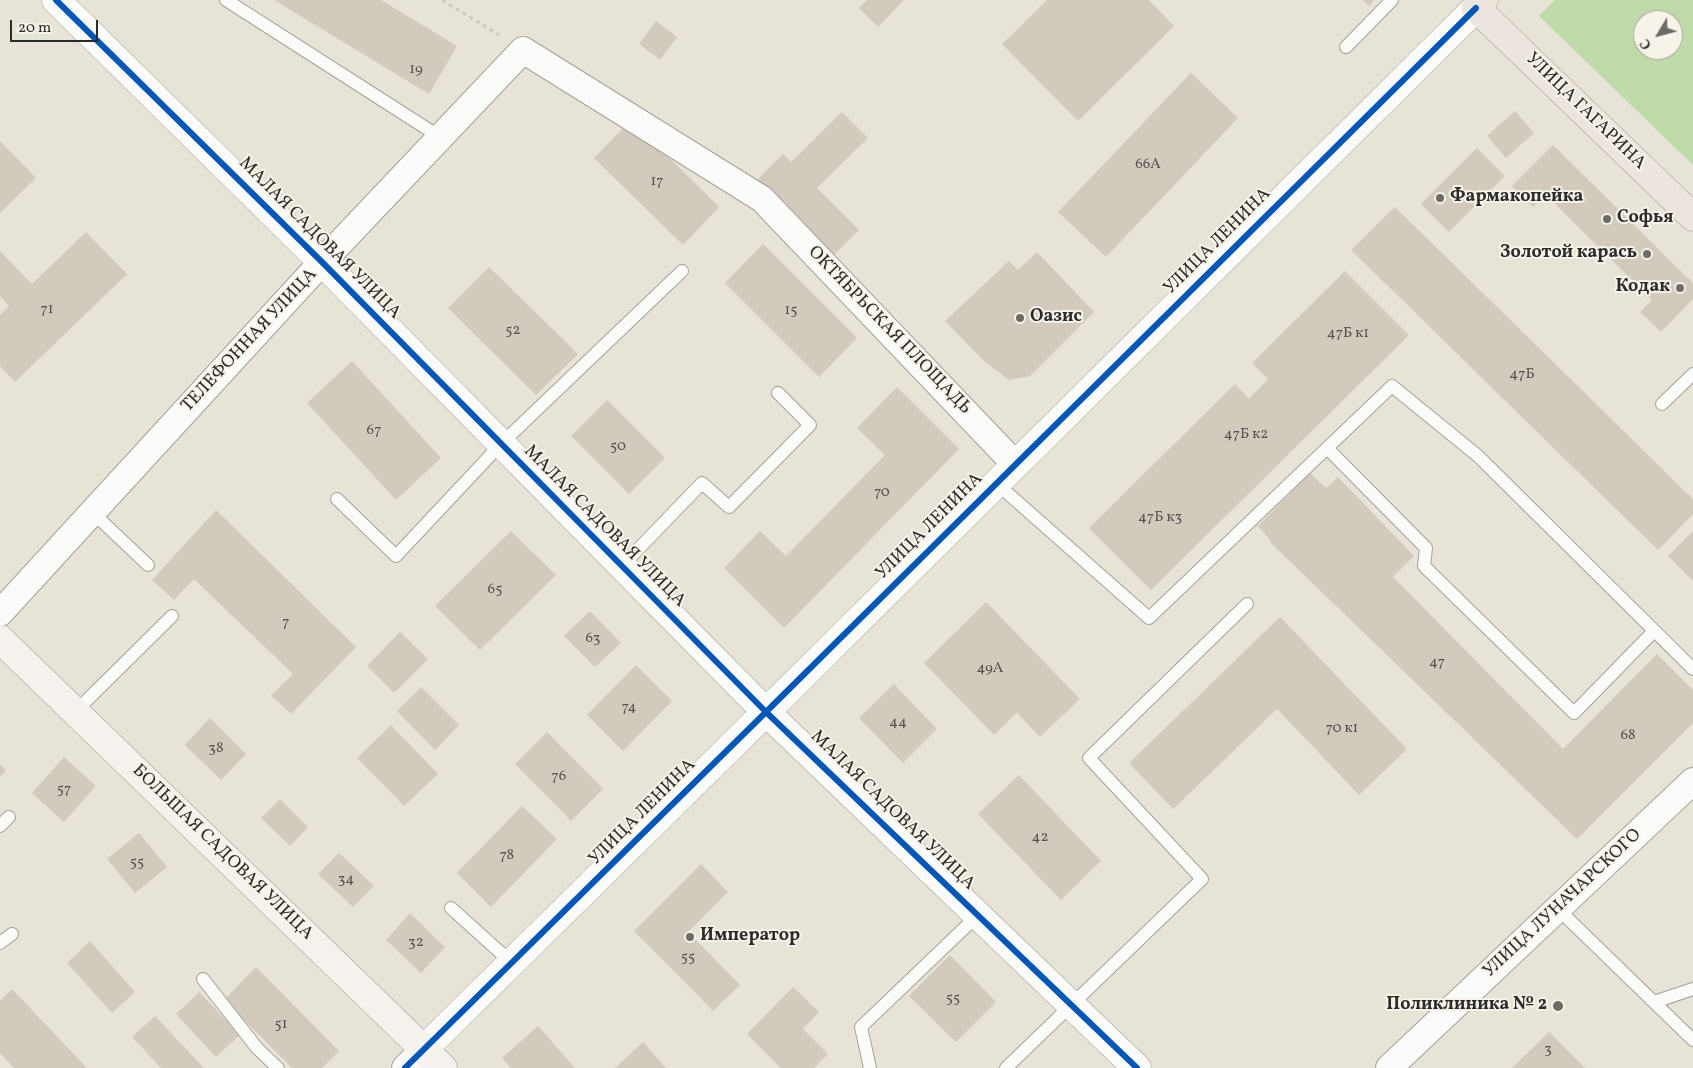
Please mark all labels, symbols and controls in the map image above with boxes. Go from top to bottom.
scale bar [12,10,100,42]
north arrow [1633,10,1683,60]
text: 20 m [18,18,51,39]
text: С [1636,34,1657,53]
street label: УЛИЦА ГАГАРИНА [1520,49,1650,175]
house number: 19 [409,61,423,79]
street label: МАЛАЯ САДОВАЯ УЛИЦА [233,153,405,325]
house number: 66А [1135,156,1161,174]
house number: 17 [650,173,664,191]
street label: УЛИЦА ЛЕНИНА [1160,184,1276,300]
place label: Фармакопейка [1450,187,1583,209]
marker: Фармакопейка [1434,192,1446,204]
place label: Софья [1617,208,1674,230]
marker: Софья [1601,213,1613,225]
street label: ОКТЯБРЬСКАЯ ПЛОЩАДЬ [803,242,975,420]
place label: Золотой карась [1500,243,1637,265]
marker: Золотой карась [1641,248,1653,260]
street label: ТЕЛЕФОННАЯ УЛИЦА [178,265,322,417]
place label: Кодак [1616,277,1670,299]
marker: Кодак [1674,282,1686,294]
house number: 71 [40,301,54,319]
house number: 15 [784,302,798,320]
place label: Оазис [1030,307,1082,329]
marker: Оазис [1014,312,1026,324]
house number: 52 [505,322,521,340]
house number: 47Б к1 [1327,325,1369,343]
house number: 47Б [1509,366,1535,384]
house number: 67 [367,422,381,440]
house number: 47Б к2 [1224,426,1268,444]
house number: 50 [610,438,626,456]
street label: МАЛАЯ САДОВАЯ УЛИЦА [518,441,690,613]
street label: УЛИЦА ЛЕНИНА [872,469,988,585]
house number: 70 [874,484,890,502]
house number: 47Б к3 [1138,509,1182,527]
house number: 65 [488,581,502,599]
house number: 7 [282,614,290,632]
house number: 63 [585,630,601,648]
house number: 47 [1429,654,1445,672]
house number: 49А [977,660,1003,678]
house number: 74 [622,699,636,717]
house number: 44 [889,714,907,732]
house number: 70 к1 [1326,720,1358,738]
street label: МАЛАЯ САДОВАЯ УЛИЦА [805,727,979,895]
house number: 68 [1620,727,1636,745]
house number: 38 [208,740,224,758]
street label: УЛИЦА ЛЕНИНА [585,755,701,871]
street label: БОЛЬШАЯ САДОВАЯ УЛИЦА [127,761,317,945]
house number: 76 [552,768,566,786]
house number: 57 [57,781,71,799]
street label: УЛИЦА ЛУНАЧАРСКОГО [1479,825,1647,983]
house number: 42 [1031,829,1049,847]
house number: 78 [500,847,514,865]
house number: 55 [130,854,144,872]
house number: 34 [338,871,354,889]
place label: Император [700,926,800,948]
marker: Император [684,931,696,943]
house number: 32 [408,934,424,952]
house number: 55 [681,949,695,967]
house number: 55 [946,990,960,1008]
place label: Поликлиника № 2 [1386,995,1547,1017]
marker: Поликлиника № 2 [1551,999,1565,1013]
house number: 51 [274,1016,288,1034]
house number: 3 [1544,1041,1552,1059]

